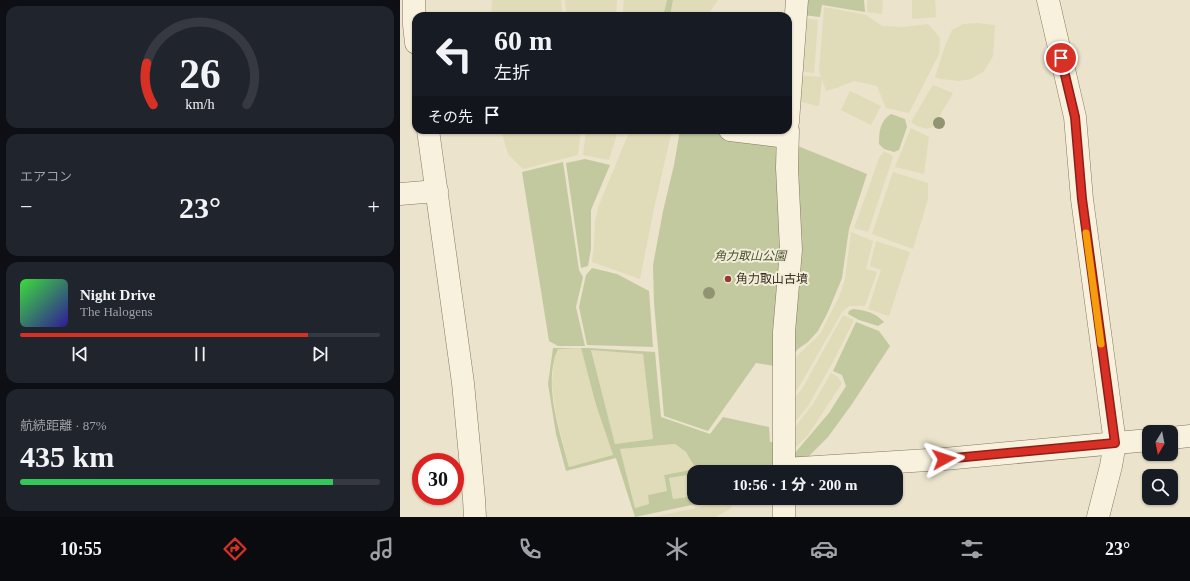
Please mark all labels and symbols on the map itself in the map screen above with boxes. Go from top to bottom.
pin [1044,41,1078,75]
park label: 角力取山公園 [714,249,788,263]
place label: 角力取山古墳 [736,272,808,286]
marker: 角力取山古墳 [723,274,733,284]
north arrow [1142,425,1178,461]
position arrow [923,438,965,480]
speed limit sign: 30 [412,453,464,505]

